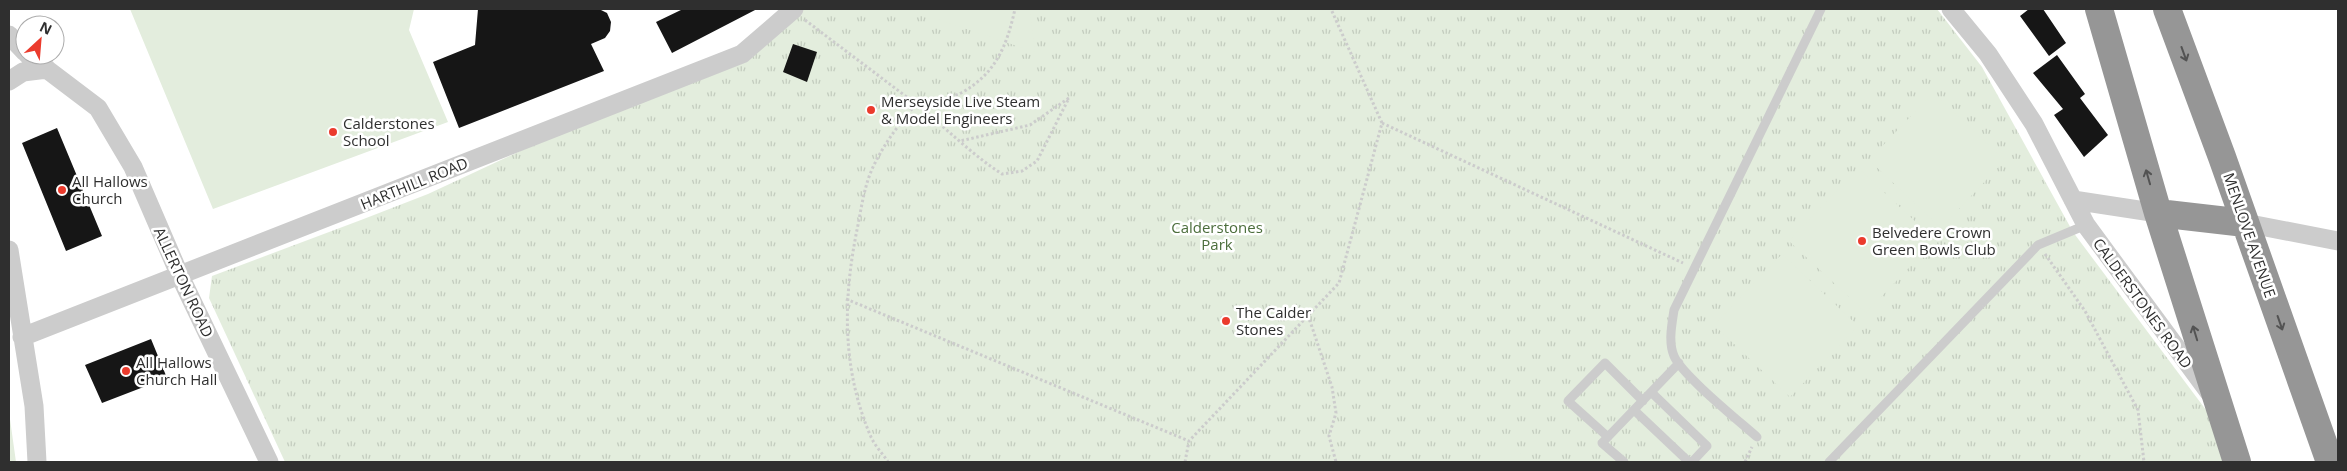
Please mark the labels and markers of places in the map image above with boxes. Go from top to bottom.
place label: Merseyside Live Steam & Model Engineers [881,91,1040,128]
marker: Merseyside Live Steam & Model Engineers [865,104,877,116]
place label: Calderstones School [343,113,435,150]
marker: Calderstones School [327,126,339,138]
place label: All Hallows Church [72,171,148,208]
marker: All Hallows Church [56,184,68,196]
place label: Belvedere Crown Green Bowls Club [1872,222,1996,259]
marker: Belvedere Crown Green Bowls Club [1856,235,1868,247]
place label: The Calder Stones [1236,302,1311,339]
marker: The Calder Stones [1220,315,1232,327]
place label: All Hallows Church Hall [136,352,217,389]
marker: All Hallows Church Hall [120,365,132,377]

